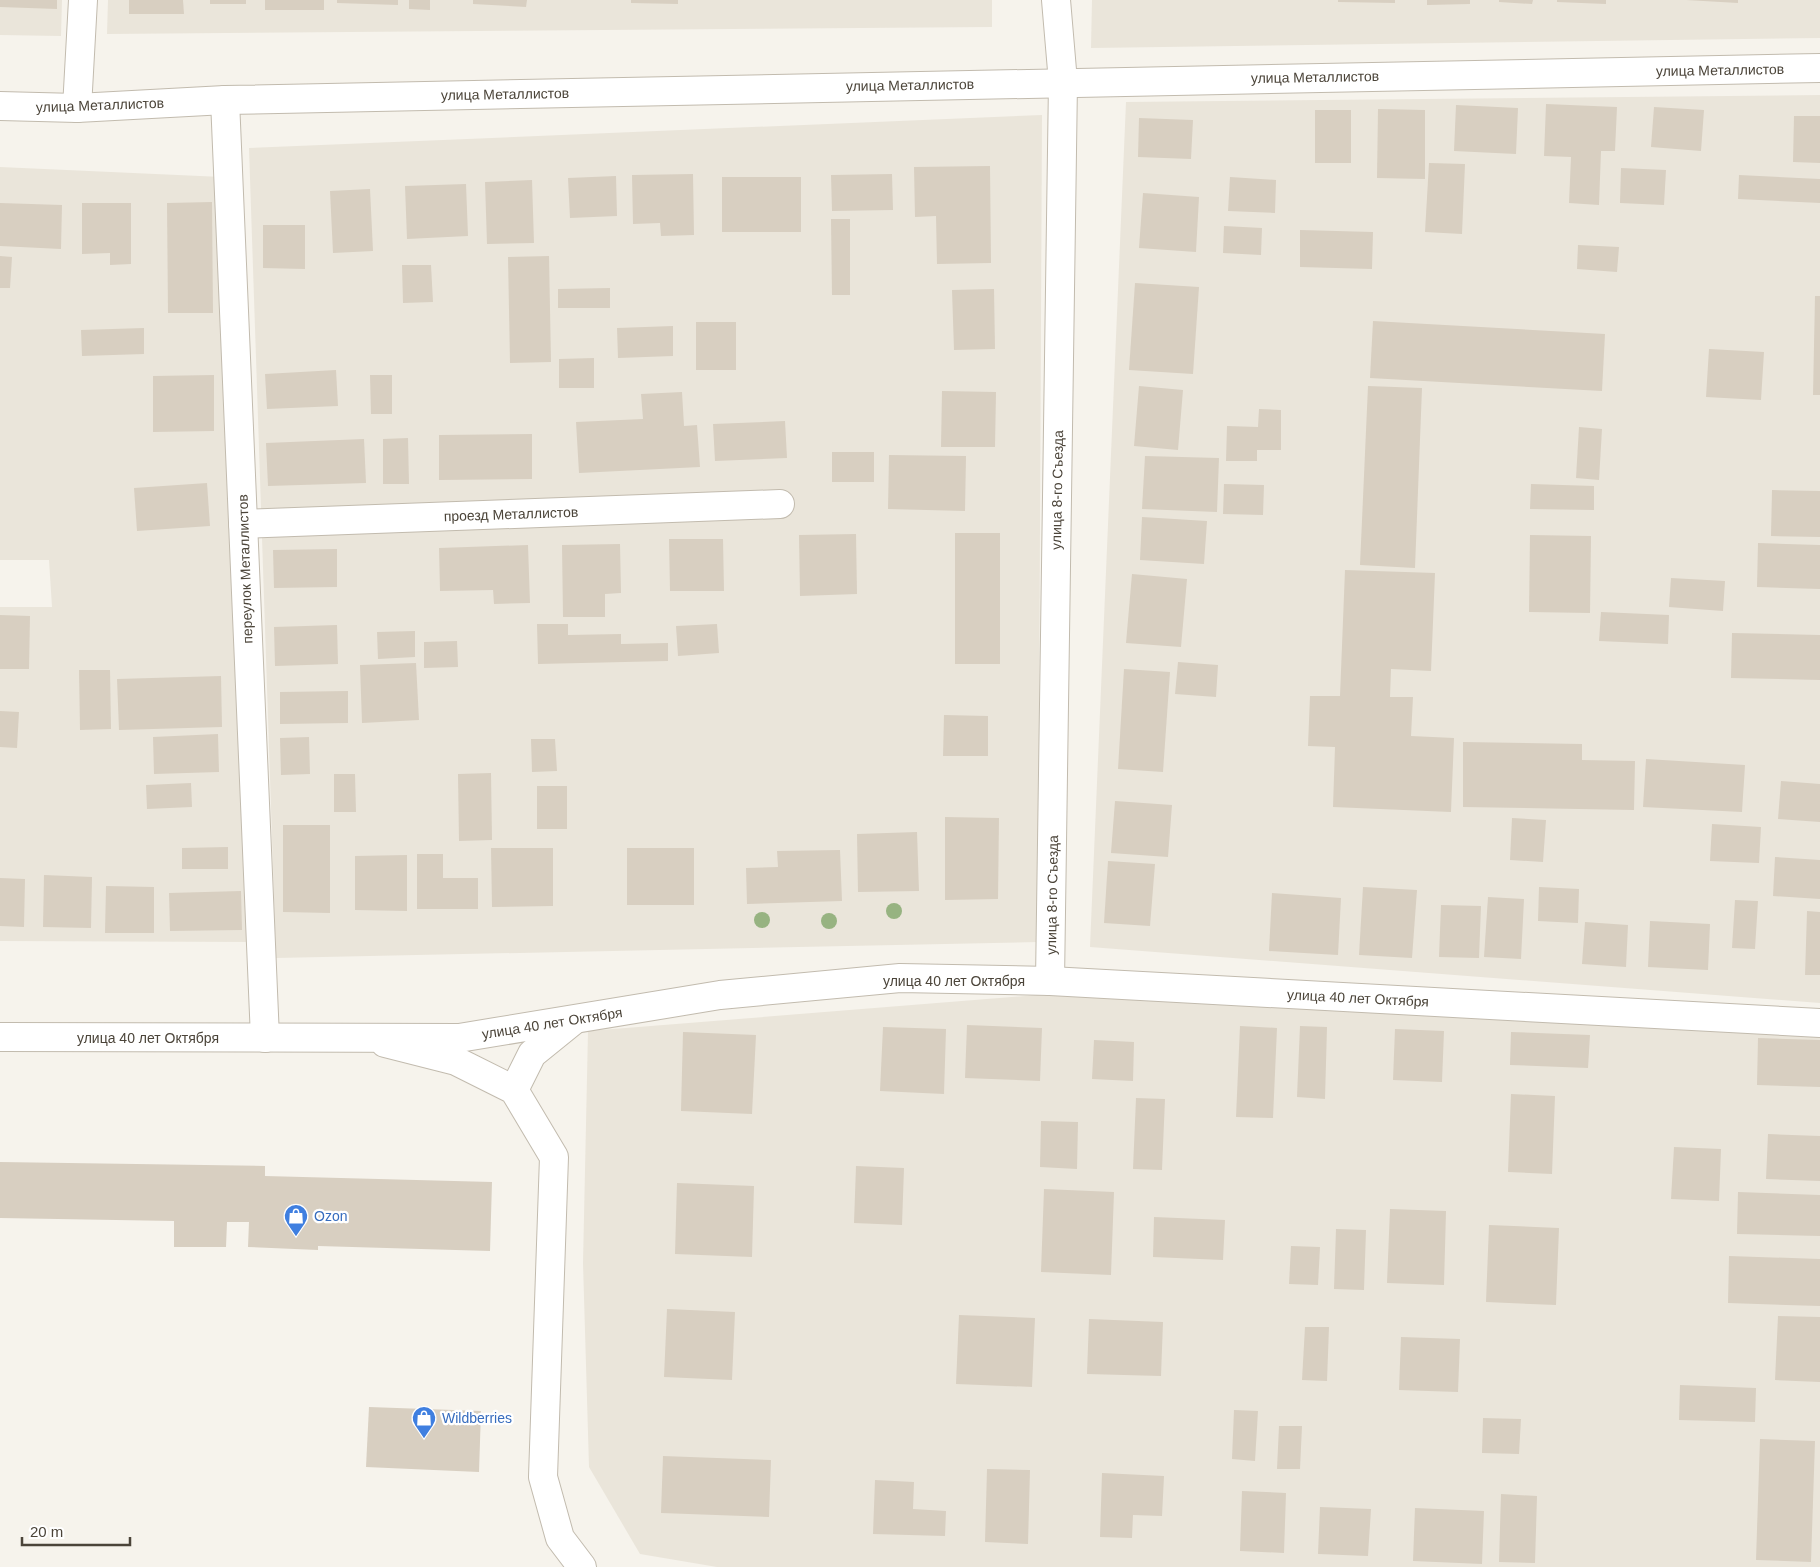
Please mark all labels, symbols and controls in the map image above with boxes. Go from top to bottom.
street label: улица Металлистов [1656,61,1784,79]
street label: улица Металлистов [1251,68,1379,86]
street label: улица Металлистов [846,76,974,94]
street label: улица Металлистов [441,85,569,103]
street label: улица Металлистов [36,95,164,115]
street label: улица 8-го Съезда [1048,430,1066,550]
street label: переулок Металлистов [234,494,256,644]
street label: проезд Металлистов [443,504,579,524]
street label: улица 8-го Съезда [1043,835,1061,955]
street label: улица 40 лет Октября [883,973,1025,989]
street label: улица 40 лет Октября [1287,986,1429,1010]
street label: улица 40 лет Октября [481,1004,623,1042]
street label: улица 40 лет Октября [77,1030,219,1046]
shop icon: Ozon [283,1203,309,1237]
place label: Ozon [314,1208,347,1224]
shop icon: Wildberries [411,1405,437,1439]
place label: Wildberries [442,1410,512,1426]
scale bar [22,1514,130,1546]
text: 20 m [30,1523,63,1540]

